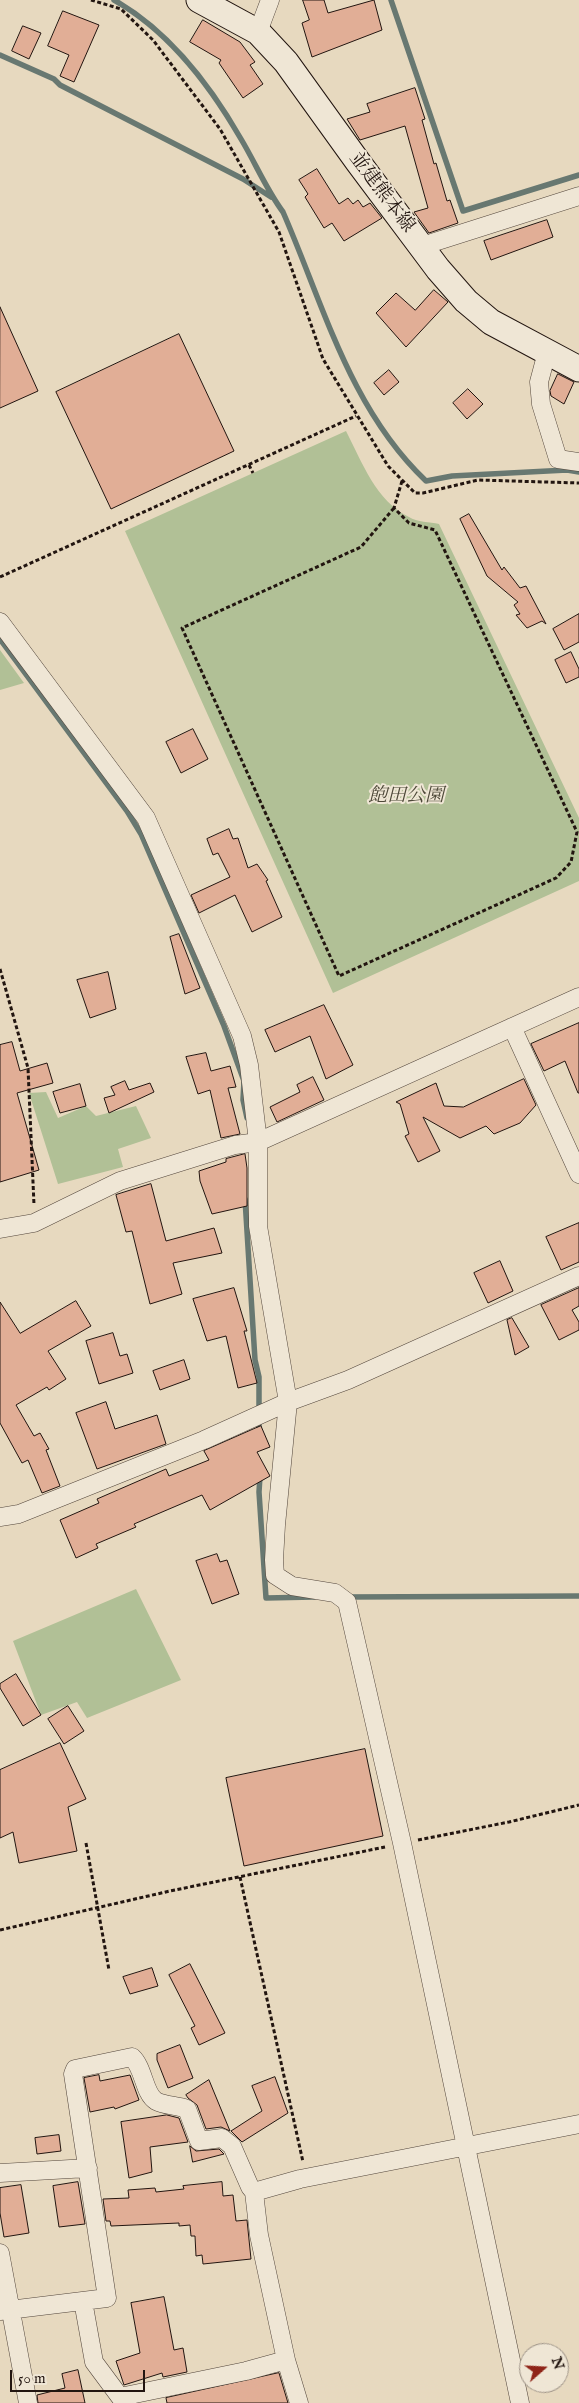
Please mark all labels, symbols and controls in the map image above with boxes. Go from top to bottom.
street label: 並建熊本線 [343,148,419,238]
park label: 飽田公園 [368,786,444,808]
north arrow [519,2343,569,2393]
text: N [547,2355,568,2372]
scale bar [12,2360,148,2392]
text: 50 m [18,2369,46,2388]

